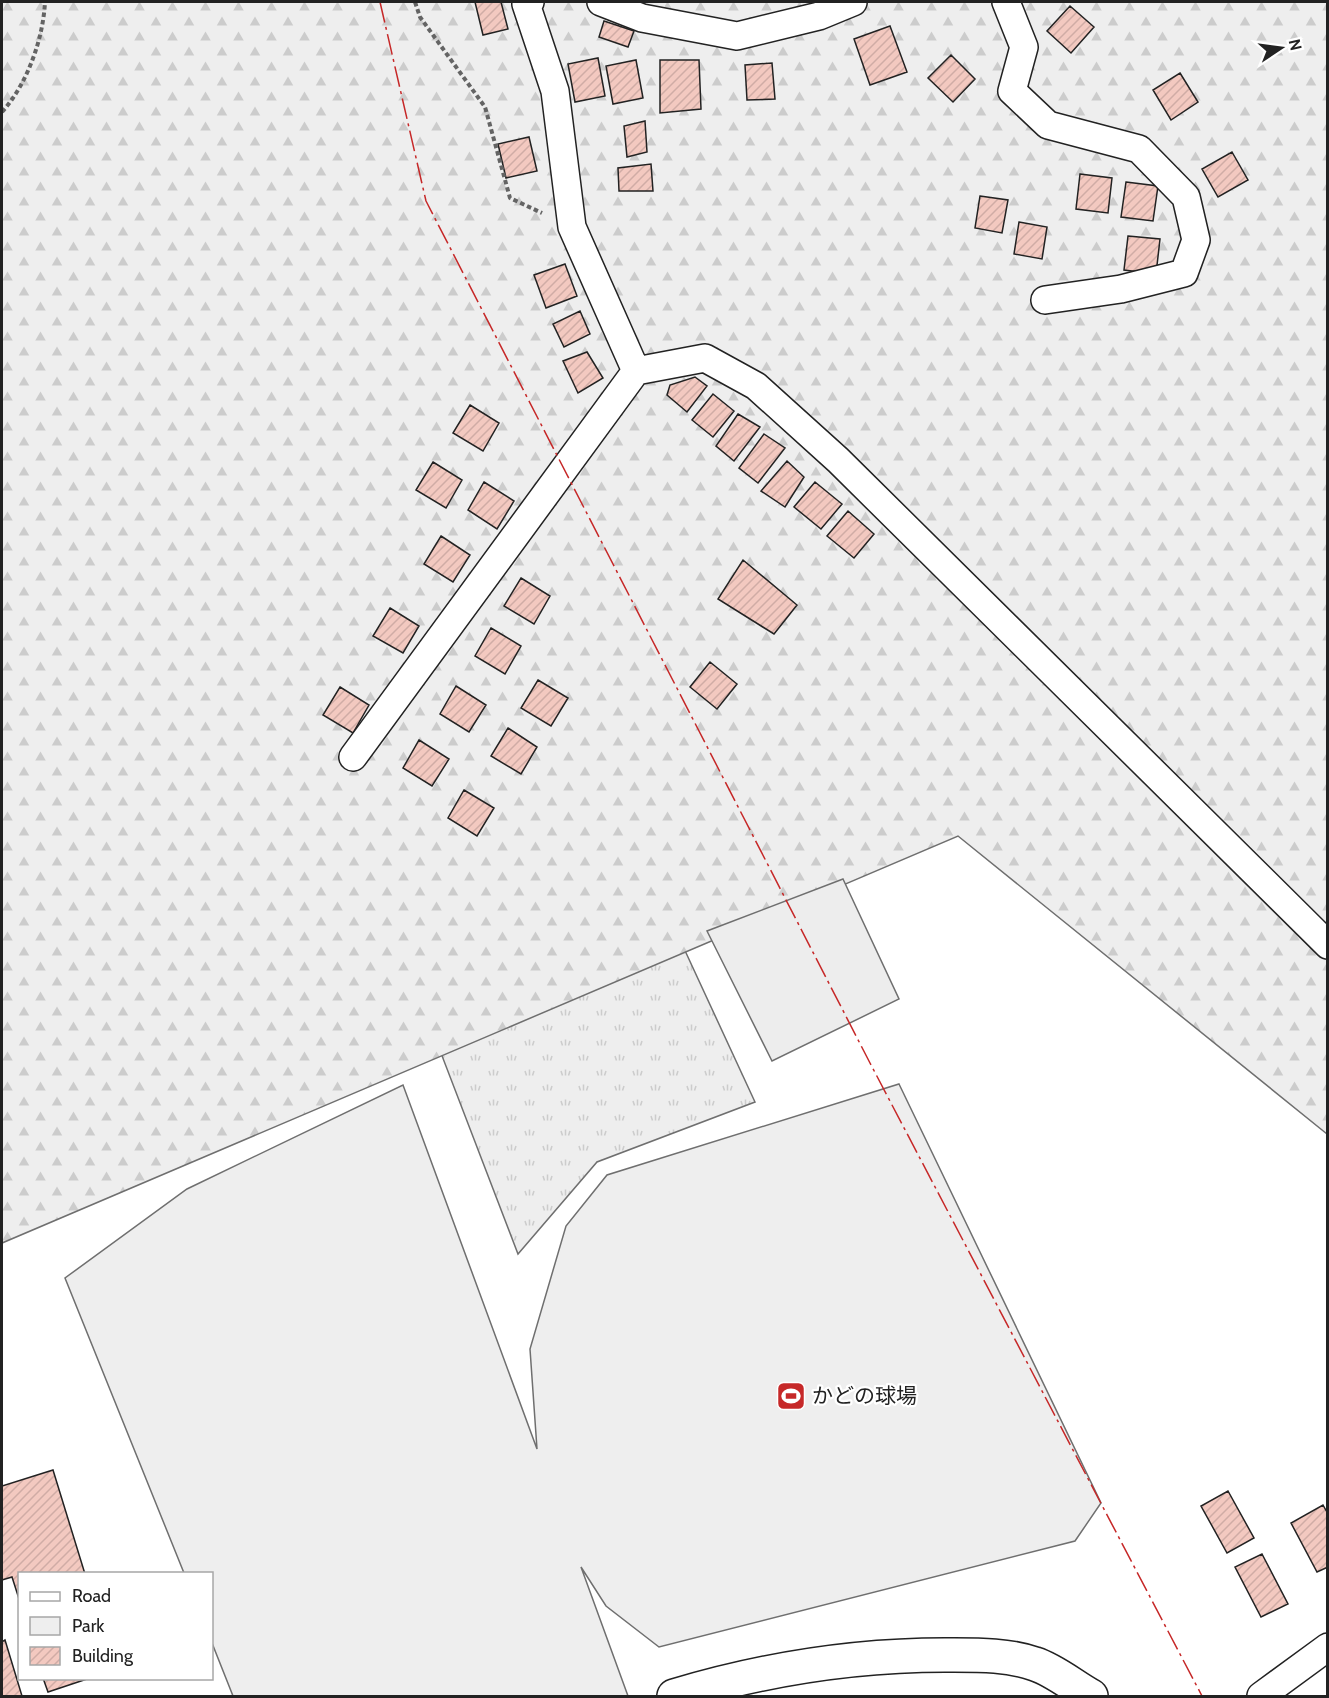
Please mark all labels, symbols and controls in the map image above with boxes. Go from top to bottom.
north arrow [1251,18,1311,78]
text: N [1285,37,1306,52]
sports icon: かどの球場 [775,1380,807,1412]
place label: かどの球場 [812,1383,917,1408]
legend [18,1572,213,1680]
text: Road [72,1585,111,1607]
text: Park [72,1615,105,1637]
text: Building [72,1645,134,1667]

